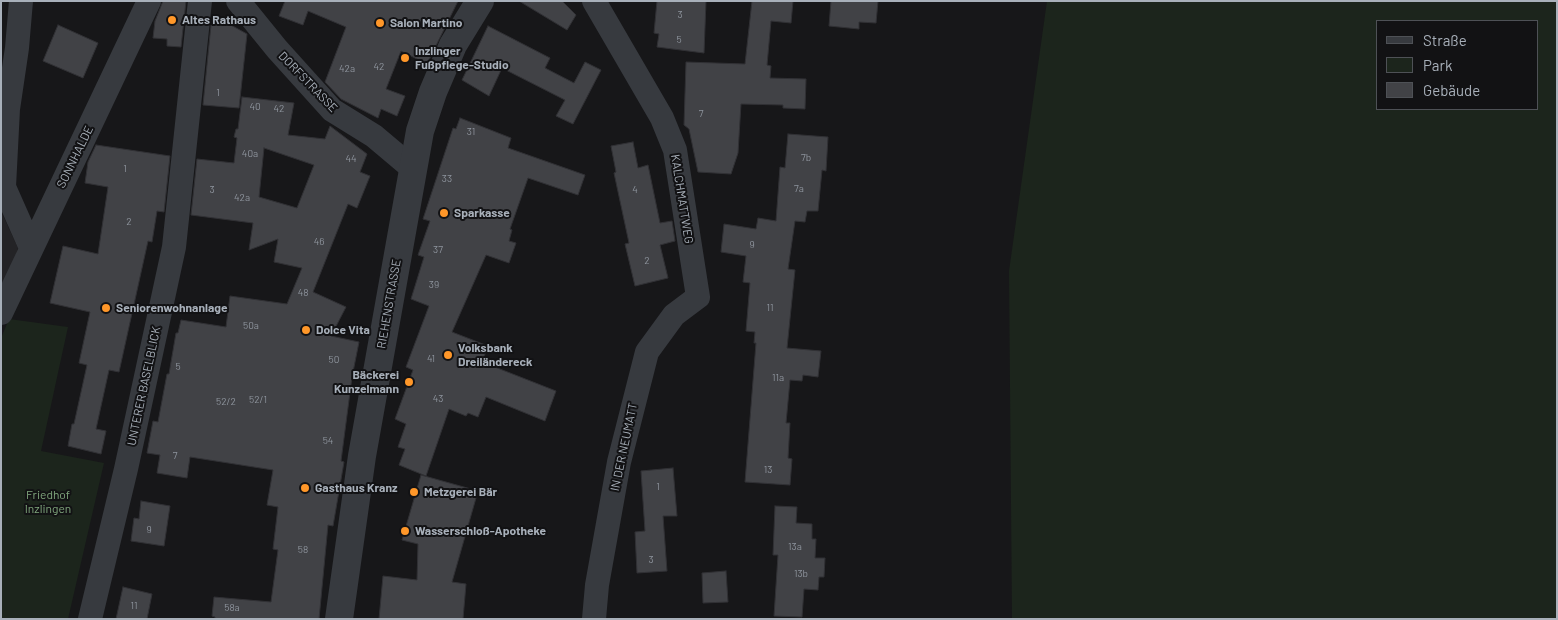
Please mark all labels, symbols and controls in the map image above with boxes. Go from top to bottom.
house number: 3 [677,9,683,21]
place label: Altes Rathaus [182,13,256,27]
marker: Altes Rathaus [166,14,178,26]
place label: Salon Martino [390,16,462,30]
marker: Salon Martino [374,17,386,29]
legend [1376,20,1538,110]
text: Straße [1423,31,1467,49]
house number: 5 [676,34,682,46]
place label: Inzlinger Fußpflege-Studio [415,44,509,72]
street label: DORFSTRASSE [276,49,340,115]
marker: Inzlinger Fußpflege-Studio [399,52,411,64]
text: Park [1423,56,1452,74]
house number: 42 [374,61,384,73]
house number: 42a [339,63,355,75]
text: Gebäude [1423,81,1480,99]
house number: 1 [216,87,220,99]
house number: 40 [249,101,261,113]
house number: 42 [274,103,284,115]
house number: 7 [699,108,703,120]
street label: SONNHALDE [54,124,96,190]
house number: 31 [467,126,475,138]
house number: 40a [242,148,258,160]
house number: 7b [801,152,811,164]
house number: 44 [345,153,357,165]
street label: KALCHMATTWEG [668,153,696,245]
house number: 1 [123,163,127,175]
house number: 33 [442,173,452,185]
house number: 7a [794,183,804,195]
house number: 3 [209,184,215,196]
house number: 4 [632,184,638,196]
house number: 42a [234,192,250,204]
place label: Sparkasse [454,206,510,220]
marker: Sparkasse [438,207,450,219]
house number: 2 [126,216,132,228]
house number: 46 [314,236,324,248]
house number: 9 [749,239,755,251]
house number: 37 [433,244,443,256]
house number: 2 [644,255,650,267]
street label: RIEHENSTRASSE [374,258,404,350]
house number: 39 [429,279,439,291]
house number: 48 [298,287,308,299]
place label: Seniorenwohnanlage [116,301,227,315]
marker: Seniorenwohnanlage [100,302,112,314]
house number: 11 [766,302,774,314]
house number: 50a [243,320,259,332]
place label: Dolce Vita [316,323,370,337]
marker: Dolce Vita [300,324,312,336]
street label: UNTERER BASELBLICK [124,325,164,447]
place label: Volksbank Dreiländereck [458,341,532,369]
marker: Volksbank Dreiländereck [442,349,454,361]
house number: 41 [427,353,435,365]
house number: 50 [329,354,339,366]
house number: 5 [175,361,181,373]
place label: Bäckerei Kunzelmann [334,368,399,396]
house number: 11a [772,372,784,384]
marker: Bäckerei Kunzelmann [403,376,415,388]
house number: 43 [433,393,443,405]
house number: 52/1 [249,394,267,406]
house number: 52/2 [216,396,236,408]
street label: IN DER NEUMATT [608,402,640,492]
house number: 54 [323,435,333,447]
house number: 7 [173,450,177,462]
house number: 13 [764,464,772,476]
place label: Gasthaus Kranz [315,481,398,495]
house number: 1 [656,481,660,493]
marker: Gasthaus Kranz [299,482,311,494]
place label: Metzgerei Bär [424,485,497,499]
marker: Metzgerei Bär [408,486,420,498]
park label: Friedhof Inzlingen [25,488,71,516]
house number: 9 [146,524,152,536]
place label: Wasserschloß-Apotheke [415,524,546,538]
marker: Wasserschloß-Apotheke [399,525,411,537]
house number: 13a [788,541,802,553]
house number: 58 [298,544,308,556]
house number: 3 [648,554,654,566]
house number: 13b [794,568,808,580]
house number: 11 [130,600,138,612]
house number: 58a [224,602,240,614]

